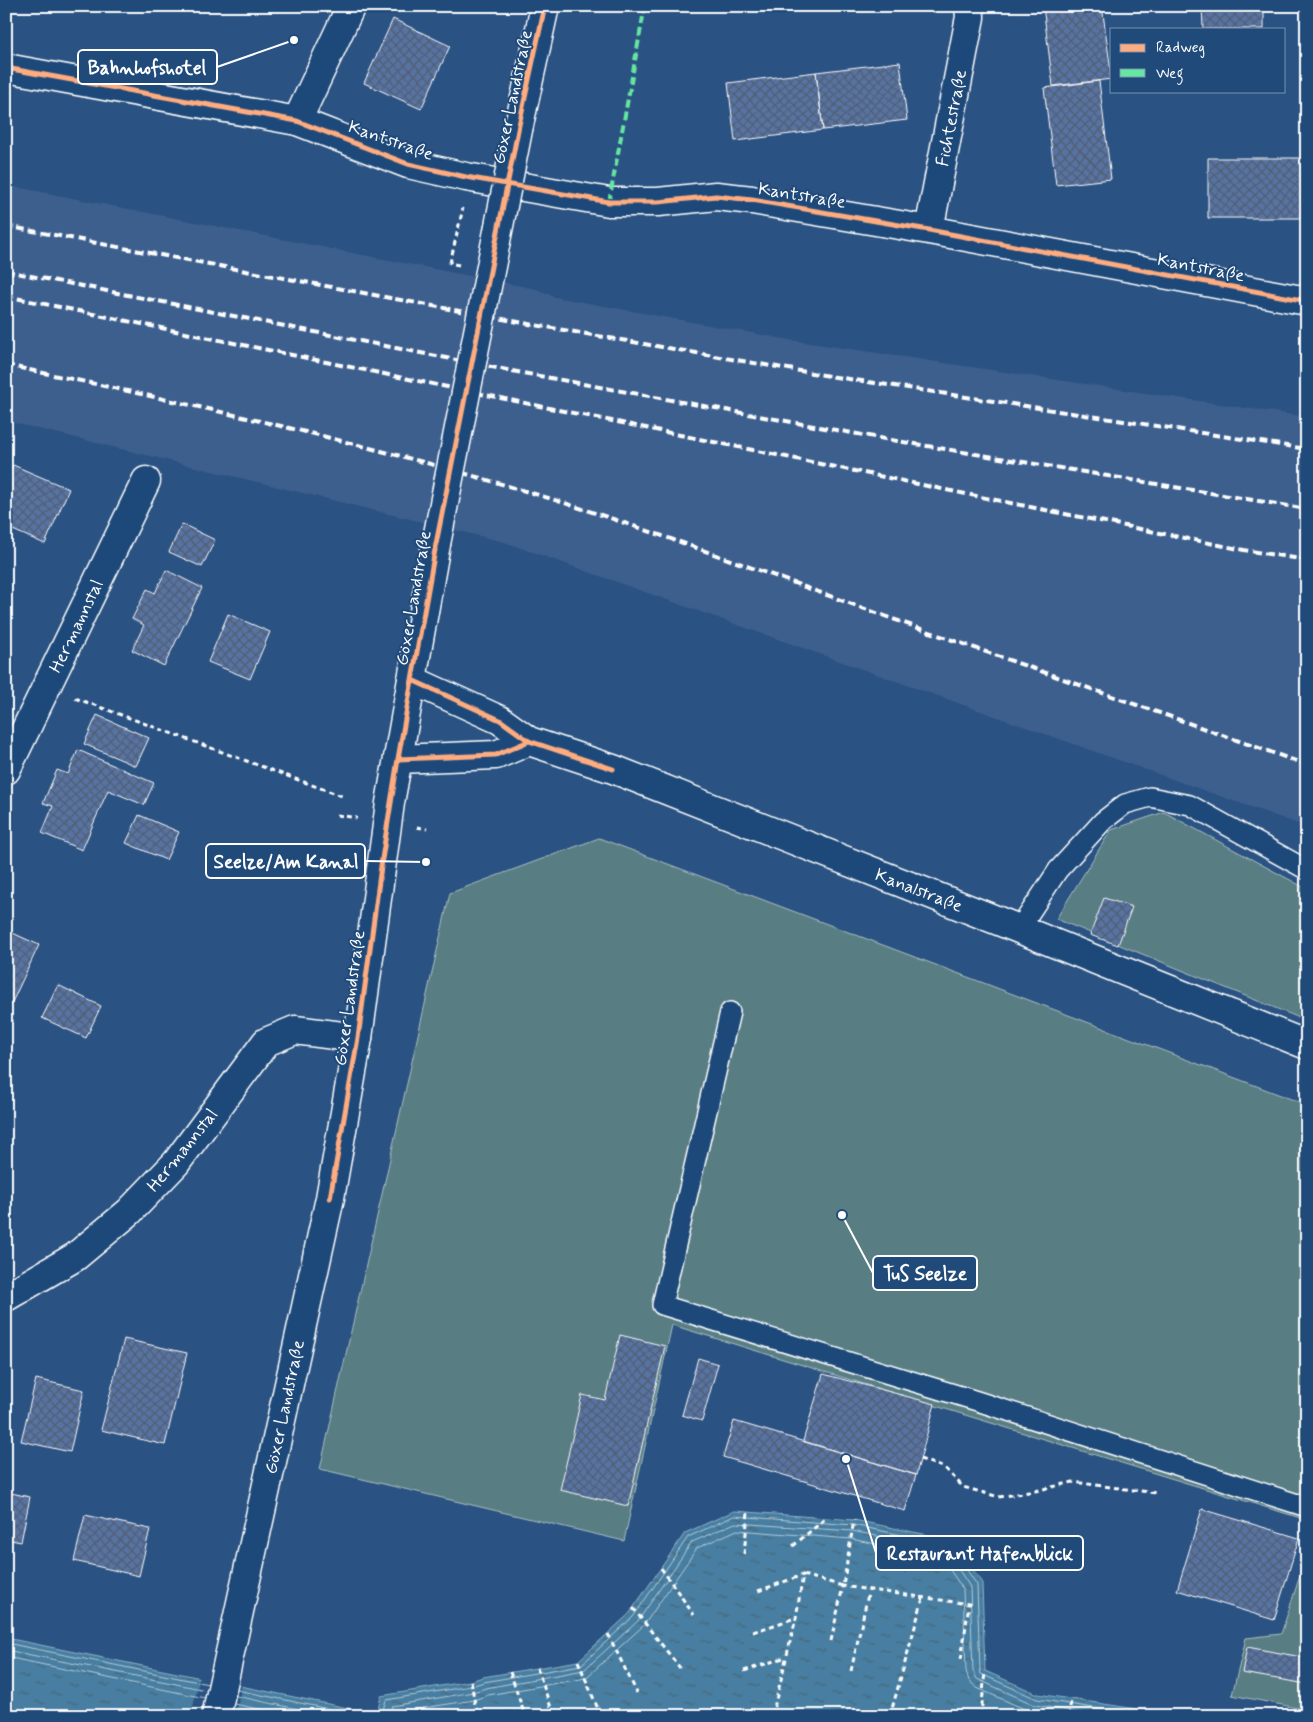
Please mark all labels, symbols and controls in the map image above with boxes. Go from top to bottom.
street label: Göxer Landstraße [487,28,539,167]
legend [1110,28,1286,92]
text: Radweg [1156,38,1205,58]
callout: Bahnhofshotel [78,50,217,84]
text: Bahnhofshotel [88,56,207,81]
text: Weg [1156,64,1183,85]
street label: Fichtestraße [931,68,973,169]
street label: Kantstraße [345,115,437,167]
street label: Kantstraße [756,177,848,215]
street label: Kantstraße [1155,248,1247,288]
street label: Göxer Landstraße [390,529,438,668]
street label: Hermannstal [44,576,110,677]
callout: Seelze/Am Kanal [206,844,365,878]
text: Seelze/Am Kanal [213,850,359,875]
street label: Kanalstraße [871,863,966,919]
street label: Göxer Landstraße [329,929,371,1067]
street label: Hermannstal [142,1104,224,1197]
callout: TuS Seelze [873,1256,977,1290]
text: TuS Seelze [883,1262,968,1287]
street label: Göxer Landstraße [259,1338,311,1477]
callout: Restaurant Hafenblick [876,1536,1083,1570]
text: Restaurant Hafenblick [887,1542,1073,1567]

